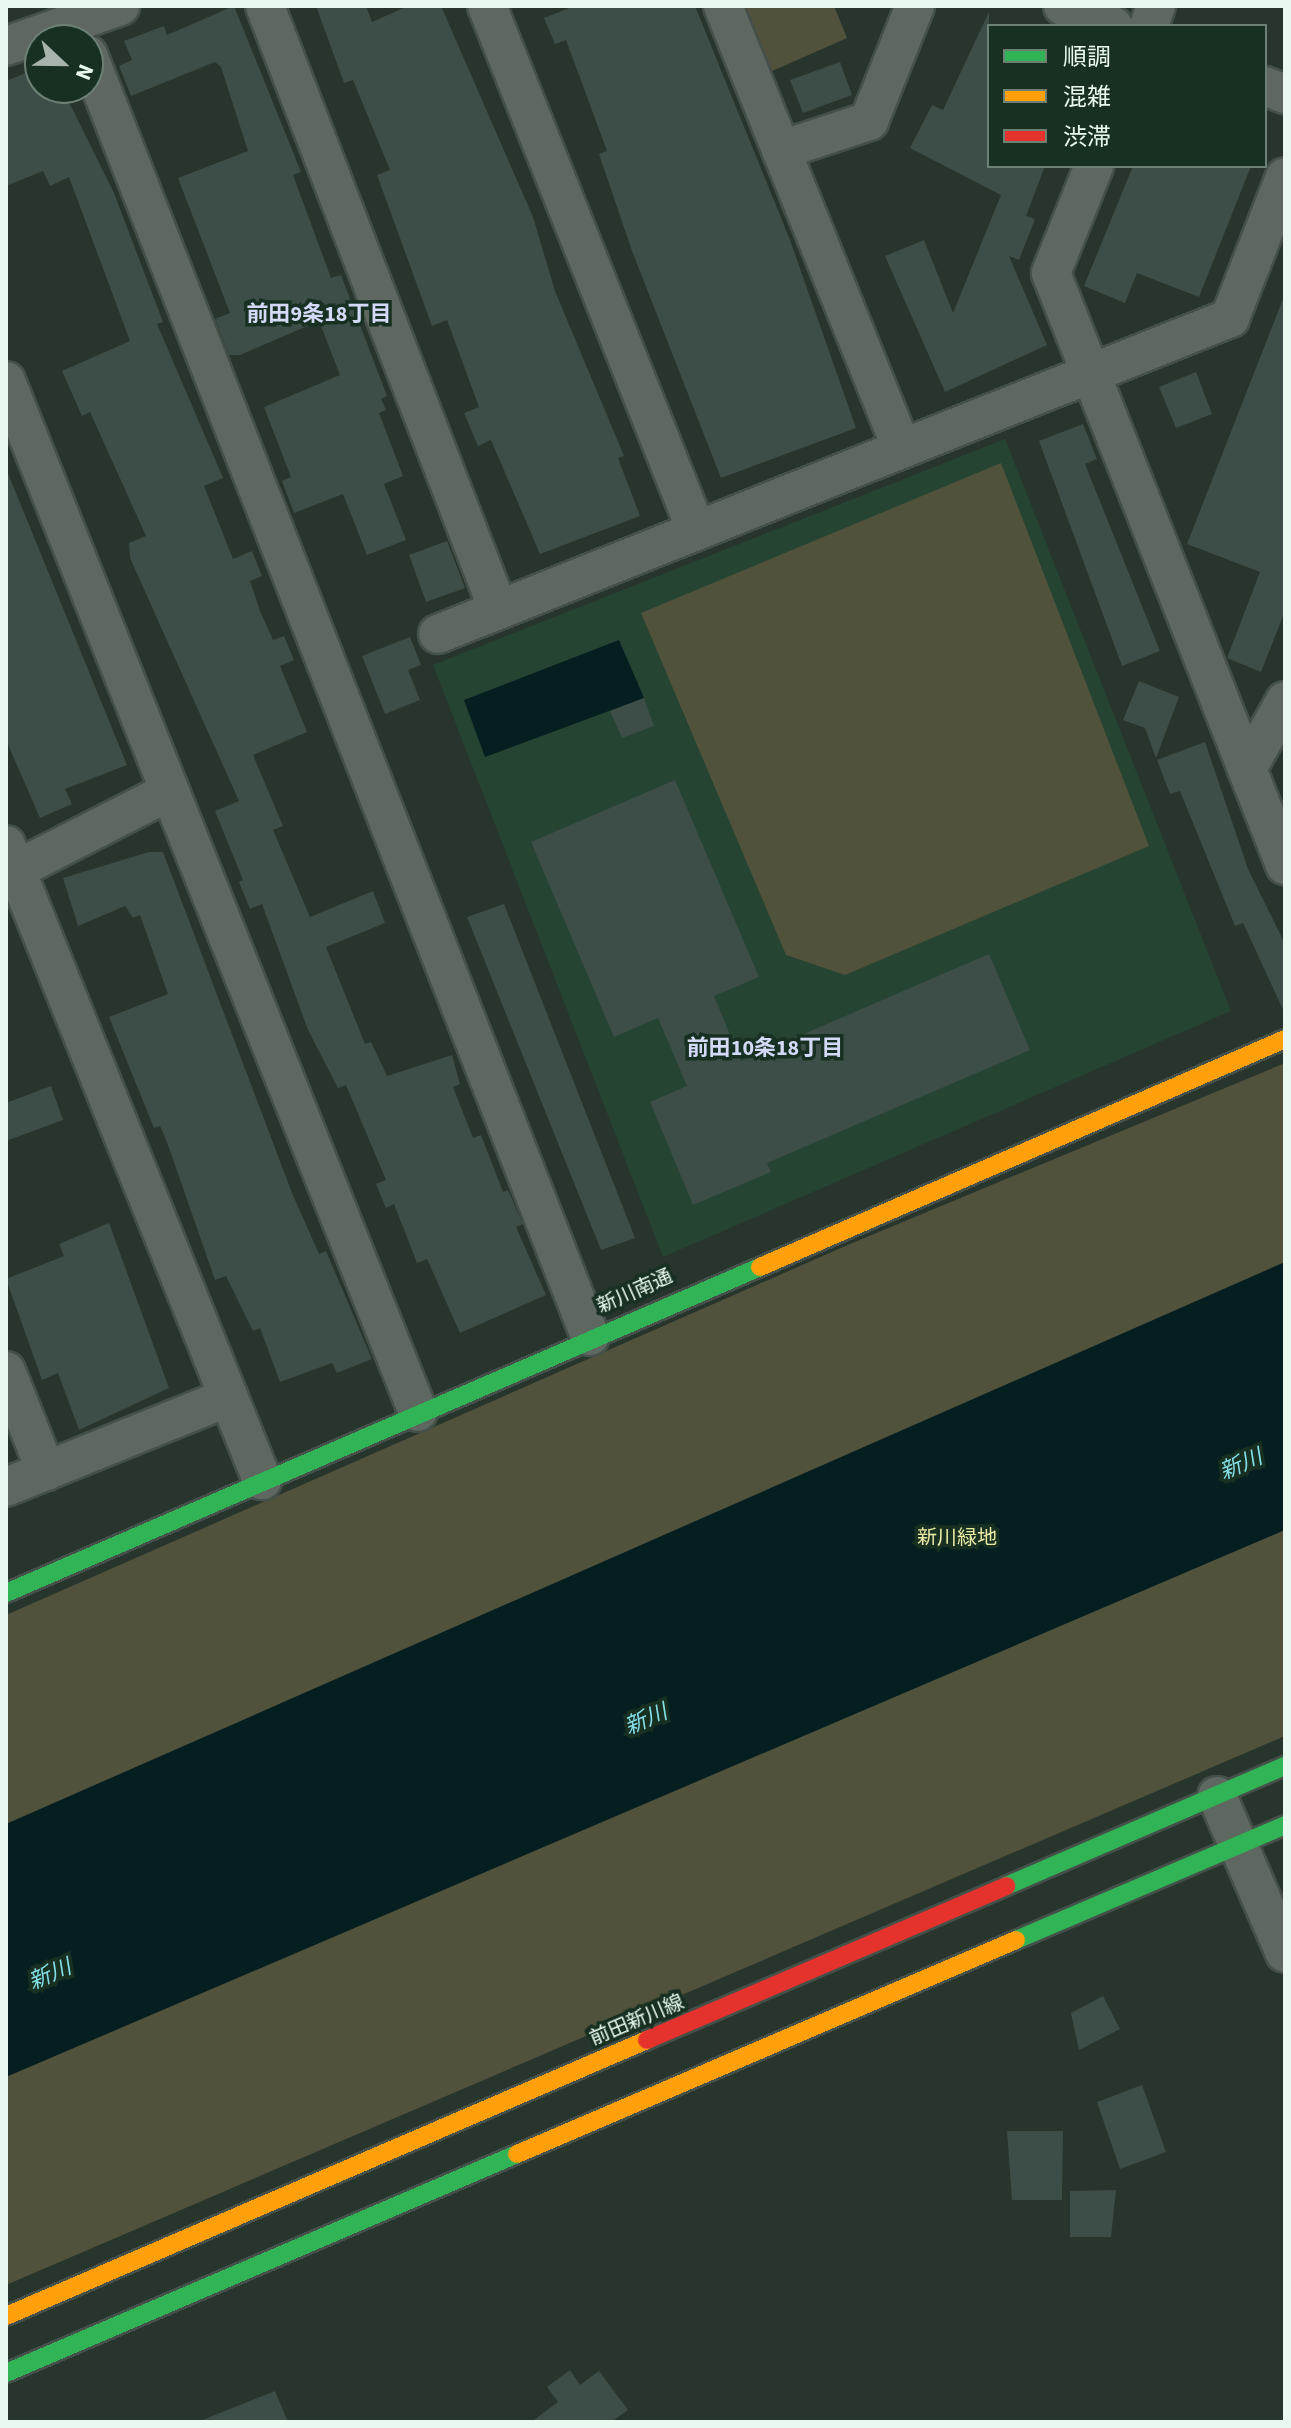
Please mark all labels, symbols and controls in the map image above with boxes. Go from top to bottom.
north arrow [24,24,104,104]
legend [987,24,1267,168]
text: 順調 [1063,40,1111,75]
text: N [67,59,102,85]
text: 混雑 [1063,80,1111,115]
text: 渋滞 [1063,120,1111,155]
district label: 前田9条18丁目 [247,302,391,328]
district label: 前田10条18丁目 [687,1036,843,1062]
street label: 新川南通 [594,1265,676,1319]
water label: 新川 [1216,1444,1266,1486]
park label: 新川緑地 [917,1526,997,1550]
water label: 新川 [621,1699,671,1741]
water label: 新川 [25,1954,75,1996]
street label: 前田新川線 [586,1990,688,2052]

